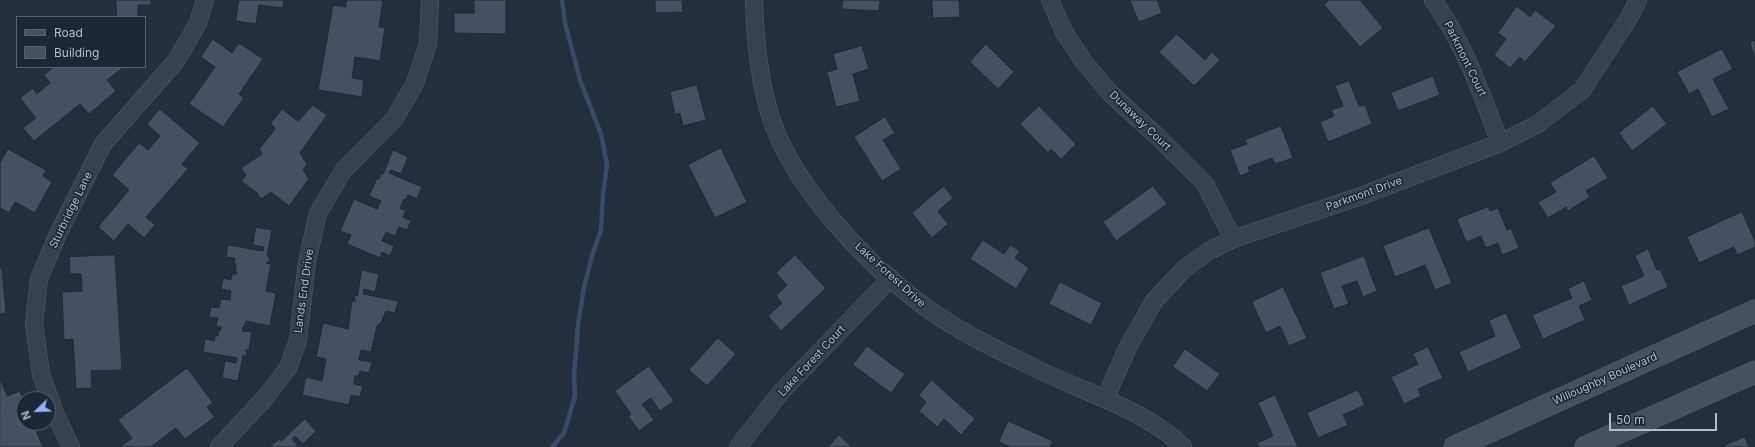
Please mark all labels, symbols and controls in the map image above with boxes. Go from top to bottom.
legend [16,16,146,68]
street label: Parkmont Court [1441,19,1489,99]
text: Road [54,25,83,40]
text: Building [54,45,99,60]
street label: Dunaway Court [1106,88,1174,154]
street label: Sturbridge Lane [47,170,95,250]
street label: Parkmont Drive [1324,174,1404,214]
street label: Lake Forest Drive [852,240,928,310]
street label: Lands End Drive [292,248,316,334]
street label: Lake Forest Court [776,323,848,399]
street label: Willoughby Boulevard [1551,350,1659,408]
north arrow [16,391,56,431]
scale bar [1611,405,1719,431]
text: N [18,409,34,422]
text: 50 m [1616,412,1645,427]

